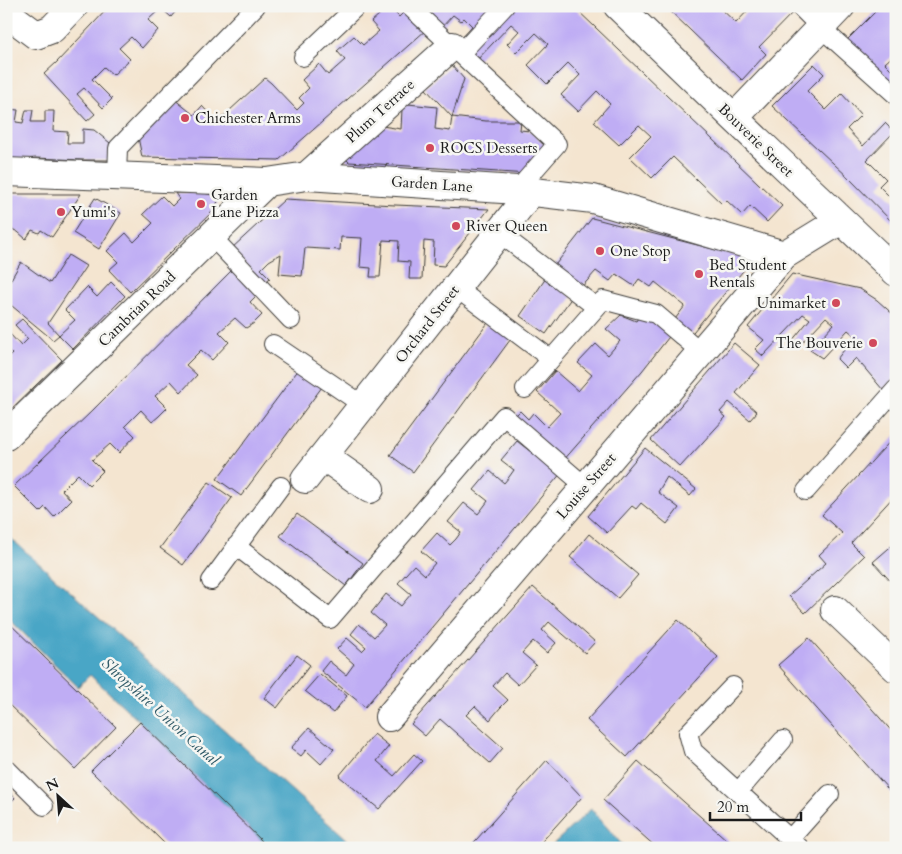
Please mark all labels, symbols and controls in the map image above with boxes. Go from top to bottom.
street label: Plum Terrace [341,74,419,147]
street label: Bouverie Street [714,99,798,181]
place label: Chichester Arms [195,108,301,128]
marker: Chichester Arms [179,112,191,124]
place label: ROCS Desserts [440,138,537,158]
marker: ROCS Desserts [424,142,436,154]
street label: Garden Lane [390,171,474,197]
place label: Garden Lane Pizza [211,185,279,222]
marker: Garden Lane Pizza [195,198,207,210]
place label: Yumi's [71,202,116,222]
marker: Yumi's [55,206,67,218]
place label: River Queen [466,216,548,236]
marker: River Queen [450,220,462,232]
place label: One Stop [610,241,671,261]
marker: One Stop [594,245,606,257]
place label: Bed Student Rentals [709,255,787,292]
street label: Cambrian Road [94,267,180,351]
marker: Bed Student Rentals [693,268,705,280]
street label: Orchard Street [390,281,464,367]
place label: Unimarket [757,293,826,313]
marker: Unimarket [830,297,842,309]
place label: The Bouverie [775,333,863,353]
marker: The Bouverie [867,337,879,349]
street label: Louise Street [552,448,620,523]
water label: Shropshire Union Canal [97,653,224,771]
north arrow [32,772,82,822]
text: N [43,774,62,796]
scale bar [710,789,801,821]
text: 20 m [717,797,749,817]

